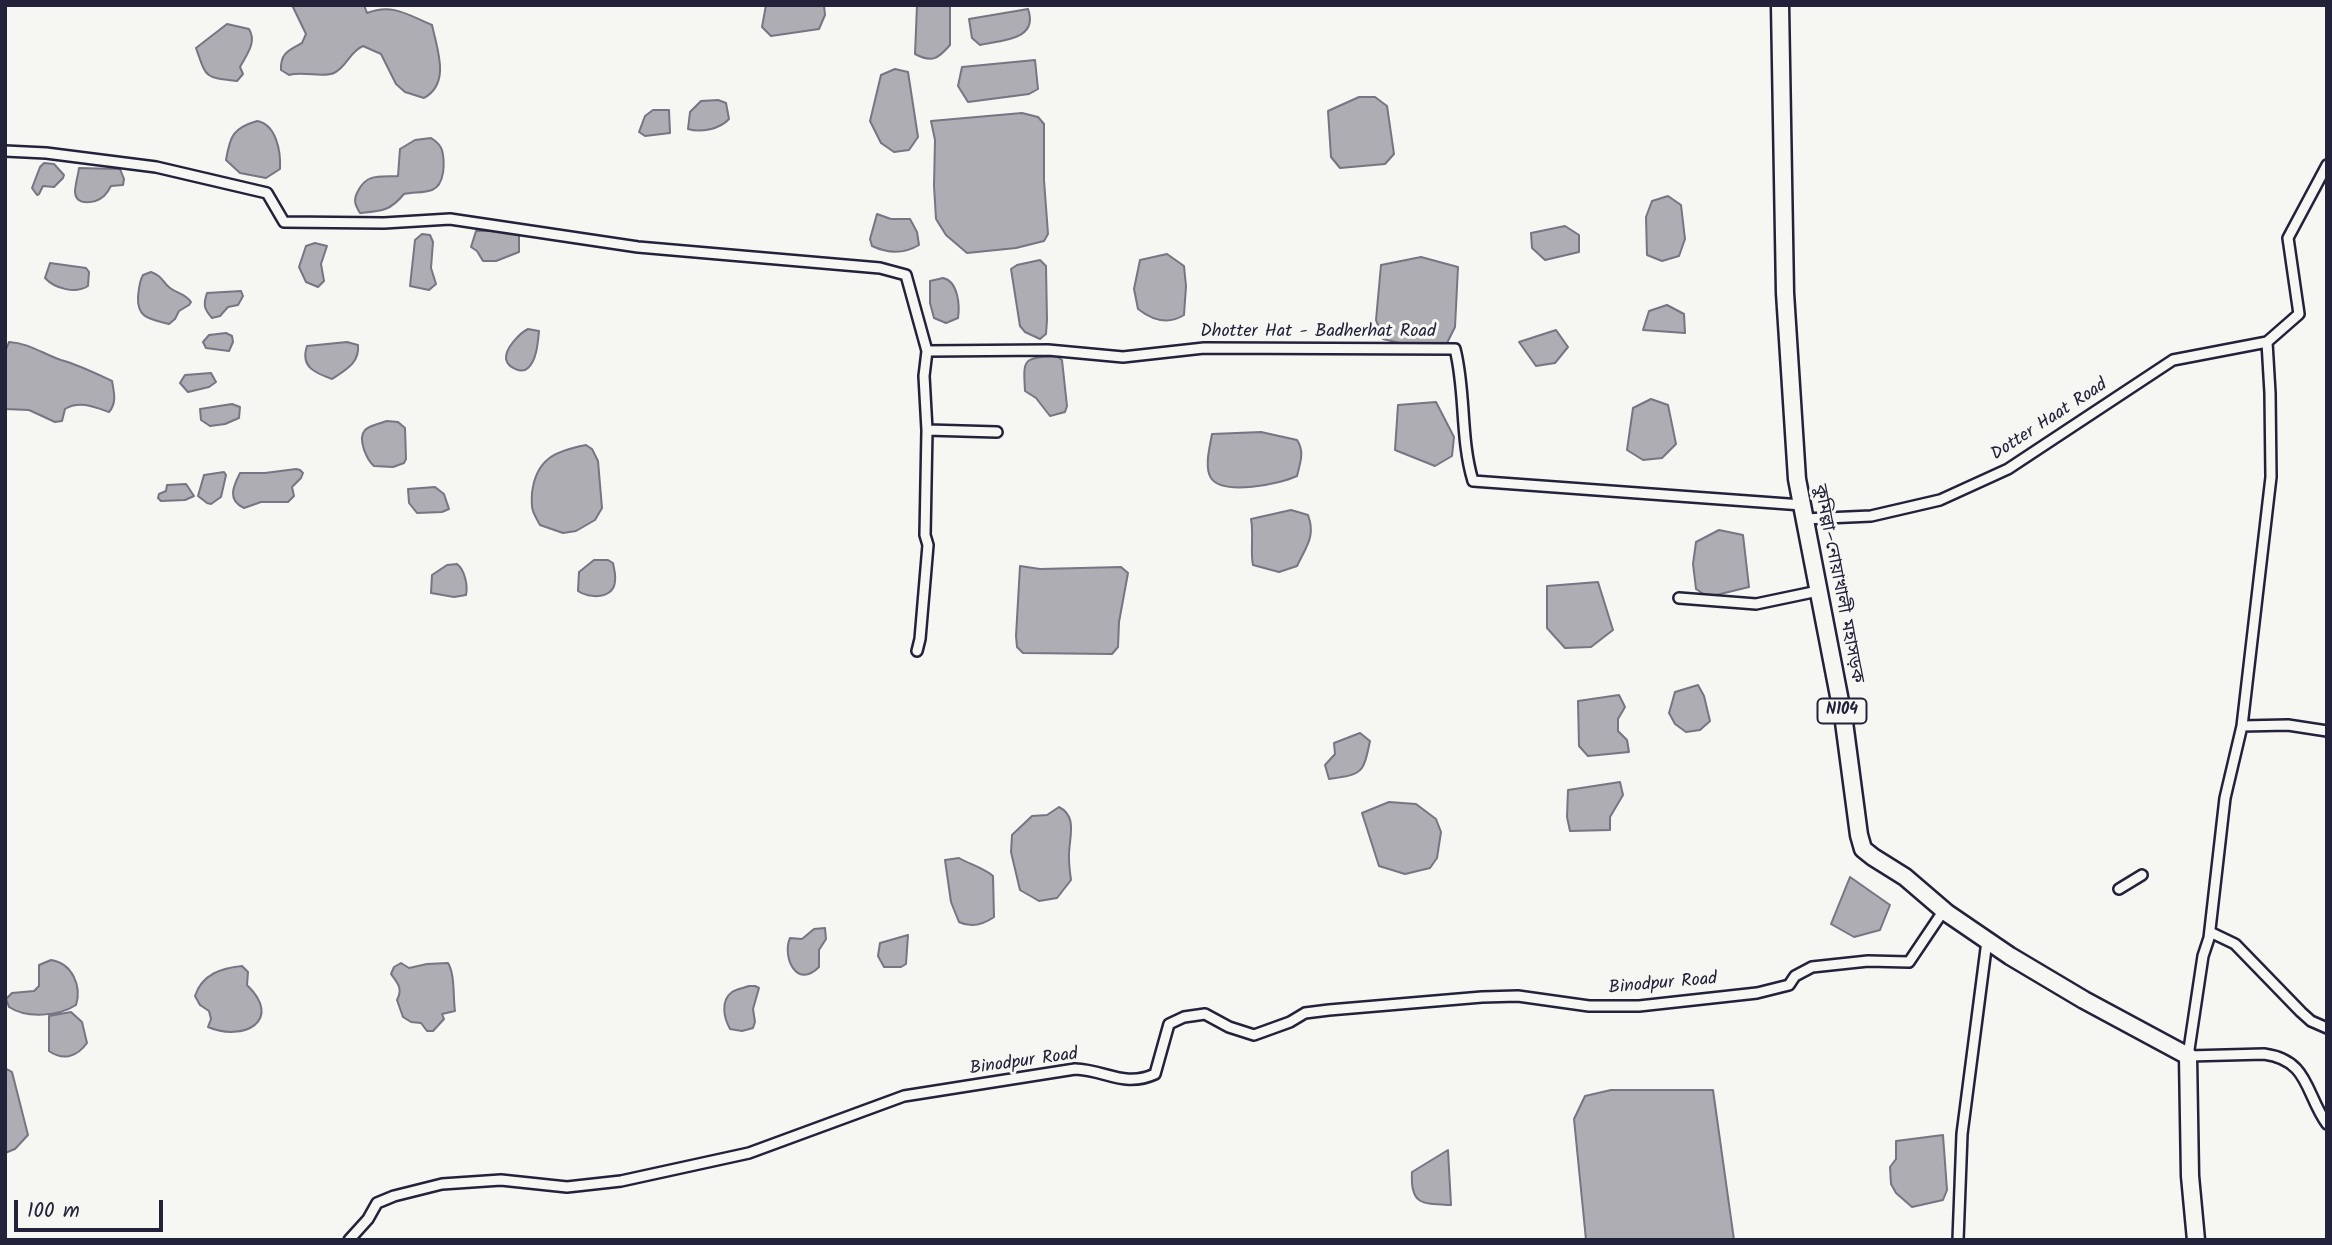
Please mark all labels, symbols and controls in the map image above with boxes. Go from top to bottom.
street label: Dhotter Hat - Badherhat Road [1200,322,1436,344]
street label: Dotter Haat Road [1988,375,2112,467]
street label: কুমিল্লা–নোয়াখালী মহাসড়ক [1807,483,1867,685]
road number: N104 [1818,698,1867,724]
street label: Binodpur Road [1608,969,1718,1001]
street label: Binodpur Road [969,1045,1079,1081]
scale bar [18,1186,166,1230]
text: 100 m [27,1195,80,1228]

